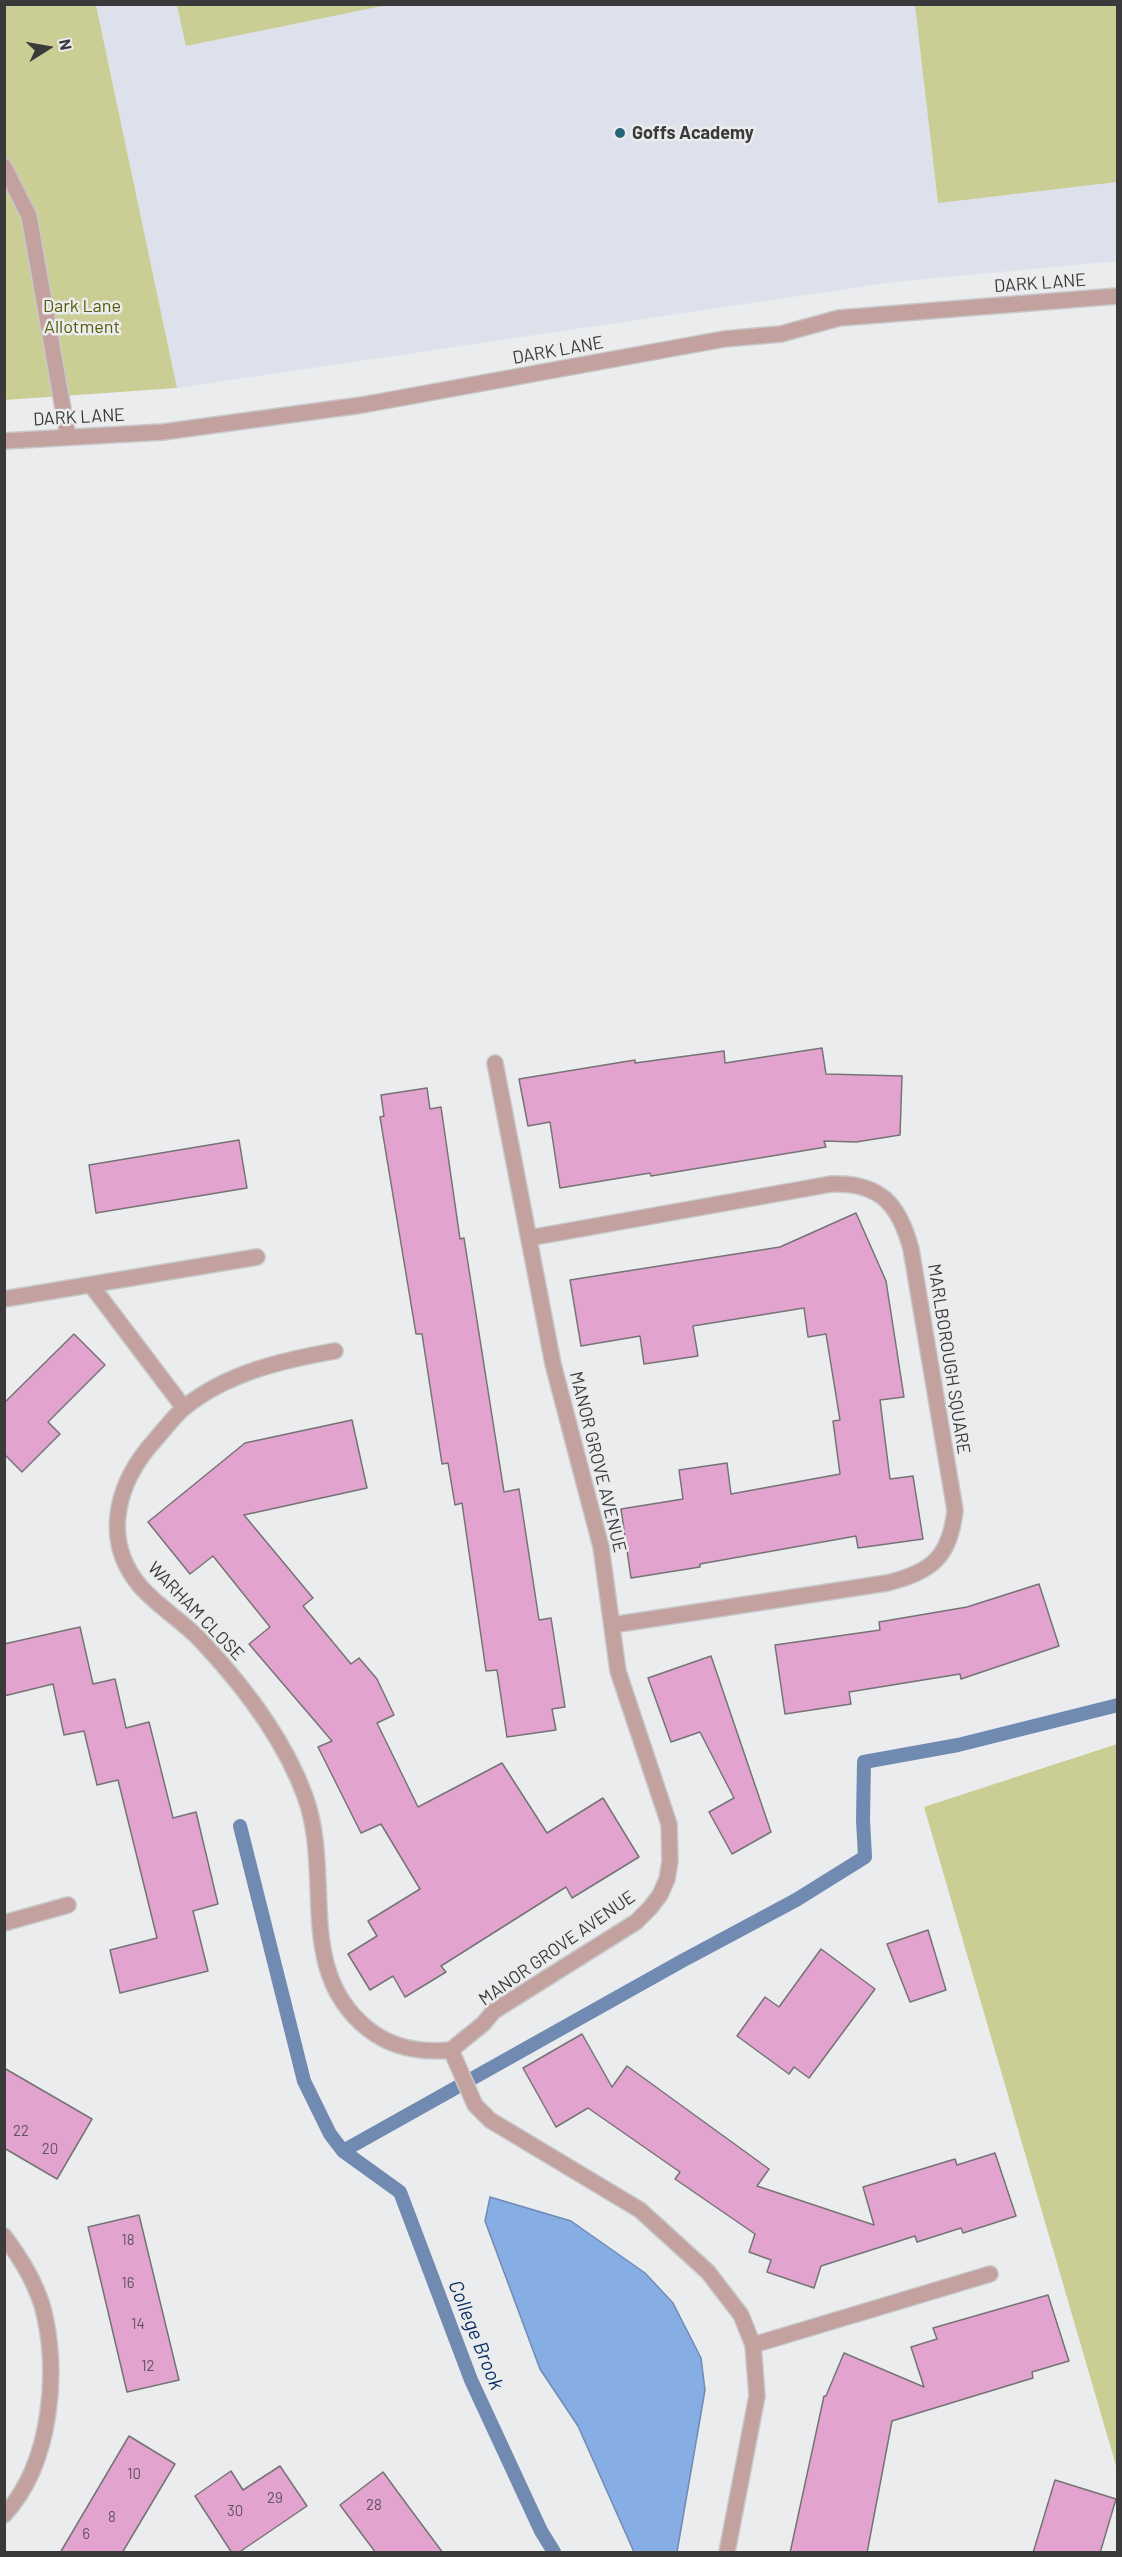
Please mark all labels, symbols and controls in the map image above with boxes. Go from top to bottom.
north arrow [18,18,78,78]
text: N [56,37,76,51]
place label: Goffs Academy [632,122,754,144]
marker: Goffs Academy [613,126,627,140]
street label: DARK LANE [993,269,1087,297]
park label: Dark Lane Allotment [43,295,121,338]
street label: DARK LANE [511,331,605,369]
street label: DARK LANE [33,404,125,430]
street label: MARLBOROUGH SQUARE [923,1262,975,1456]
street label: MANOR GROVE AVENUE [565,1369,631,1555]
street label: WARHAM CLOSE [143,1557,249,1665]
street label: MANOR GROVE AVENUE [475,1886,639,2010]
house number: 22 [13,2122,29,2140]
house number: 20 [42,2140,58,2158]
house number: 18 [121,2231,135,2249]
house number: 16 [122,2274,134,2292]
water label: College Brook [443,2277,509,2393]
house number: 14 [131,2315,145,2333]
house number: 12 [141,2357,155,2375]
house number: 10 [127,2465,141,2483]
house number: 29 [267,2489,283,2507]
house number: 28 [366,2496,382,2514]
house number: 30 [227,2502,243,2520]
house number: 8 [108,2508,116,2526]
house number: 6 [82,2525,90,2543]

